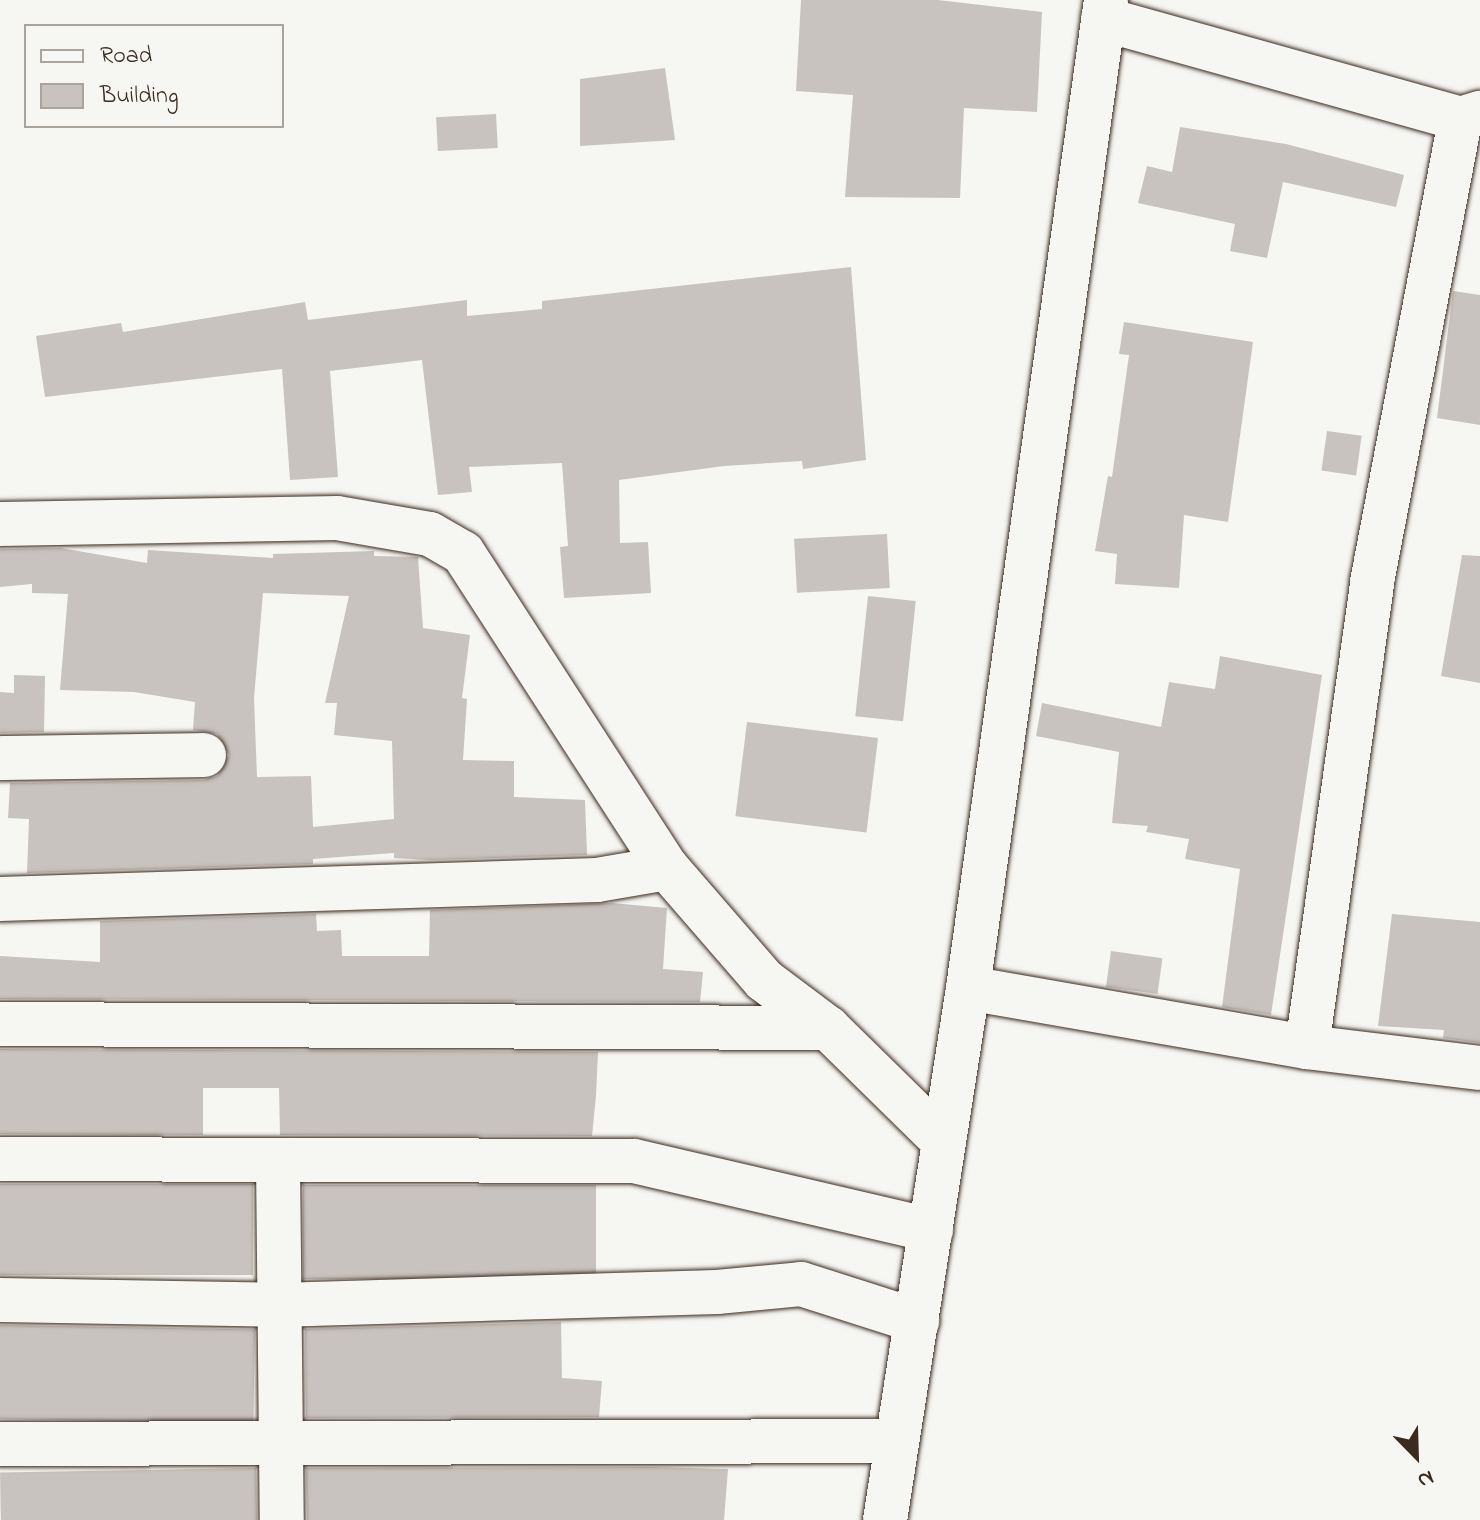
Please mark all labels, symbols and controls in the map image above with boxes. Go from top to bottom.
legend [24,24,284,128]
text: Road [100,39,152,74]
text: Building [100,79,179,114]
north arrow [1376,1416,1456,1496]
text: N [1412,1460,1438,1496]

